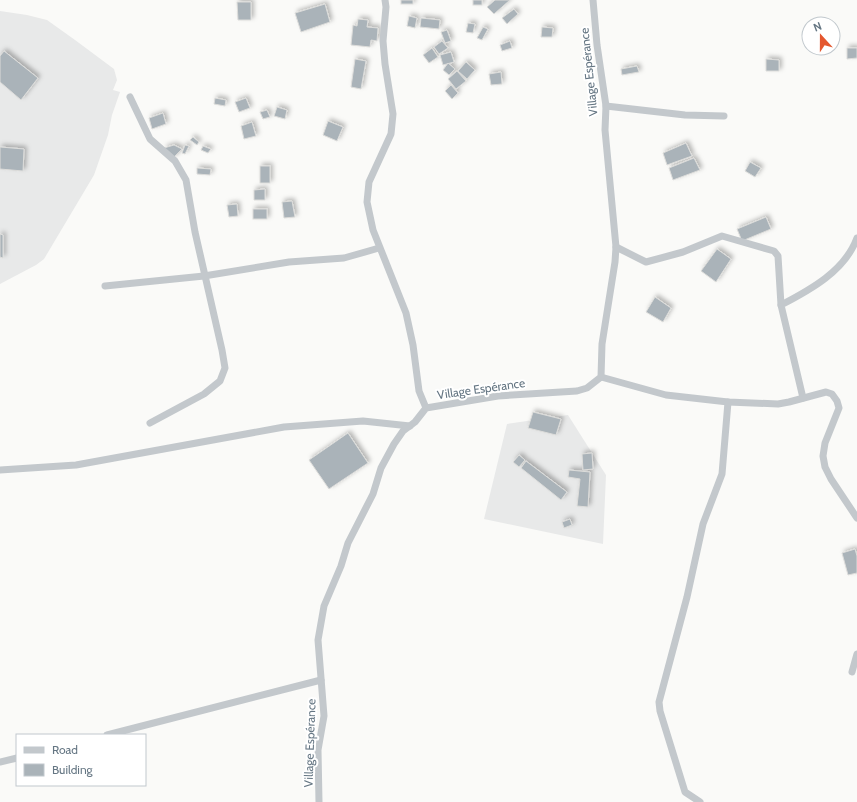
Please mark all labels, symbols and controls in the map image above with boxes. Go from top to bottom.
north arrow [801,16,841,56]
text: N [811,19,824,35]
street label: Village Espérance [576,27,601,117]
street label: Village Espérance [436,375,526,402]
street label: Village Espérance [300,698,319,788]
legend [16,734,146,786]
text: Road [52,742,78,757]
text: Building [52,762,94,777]

